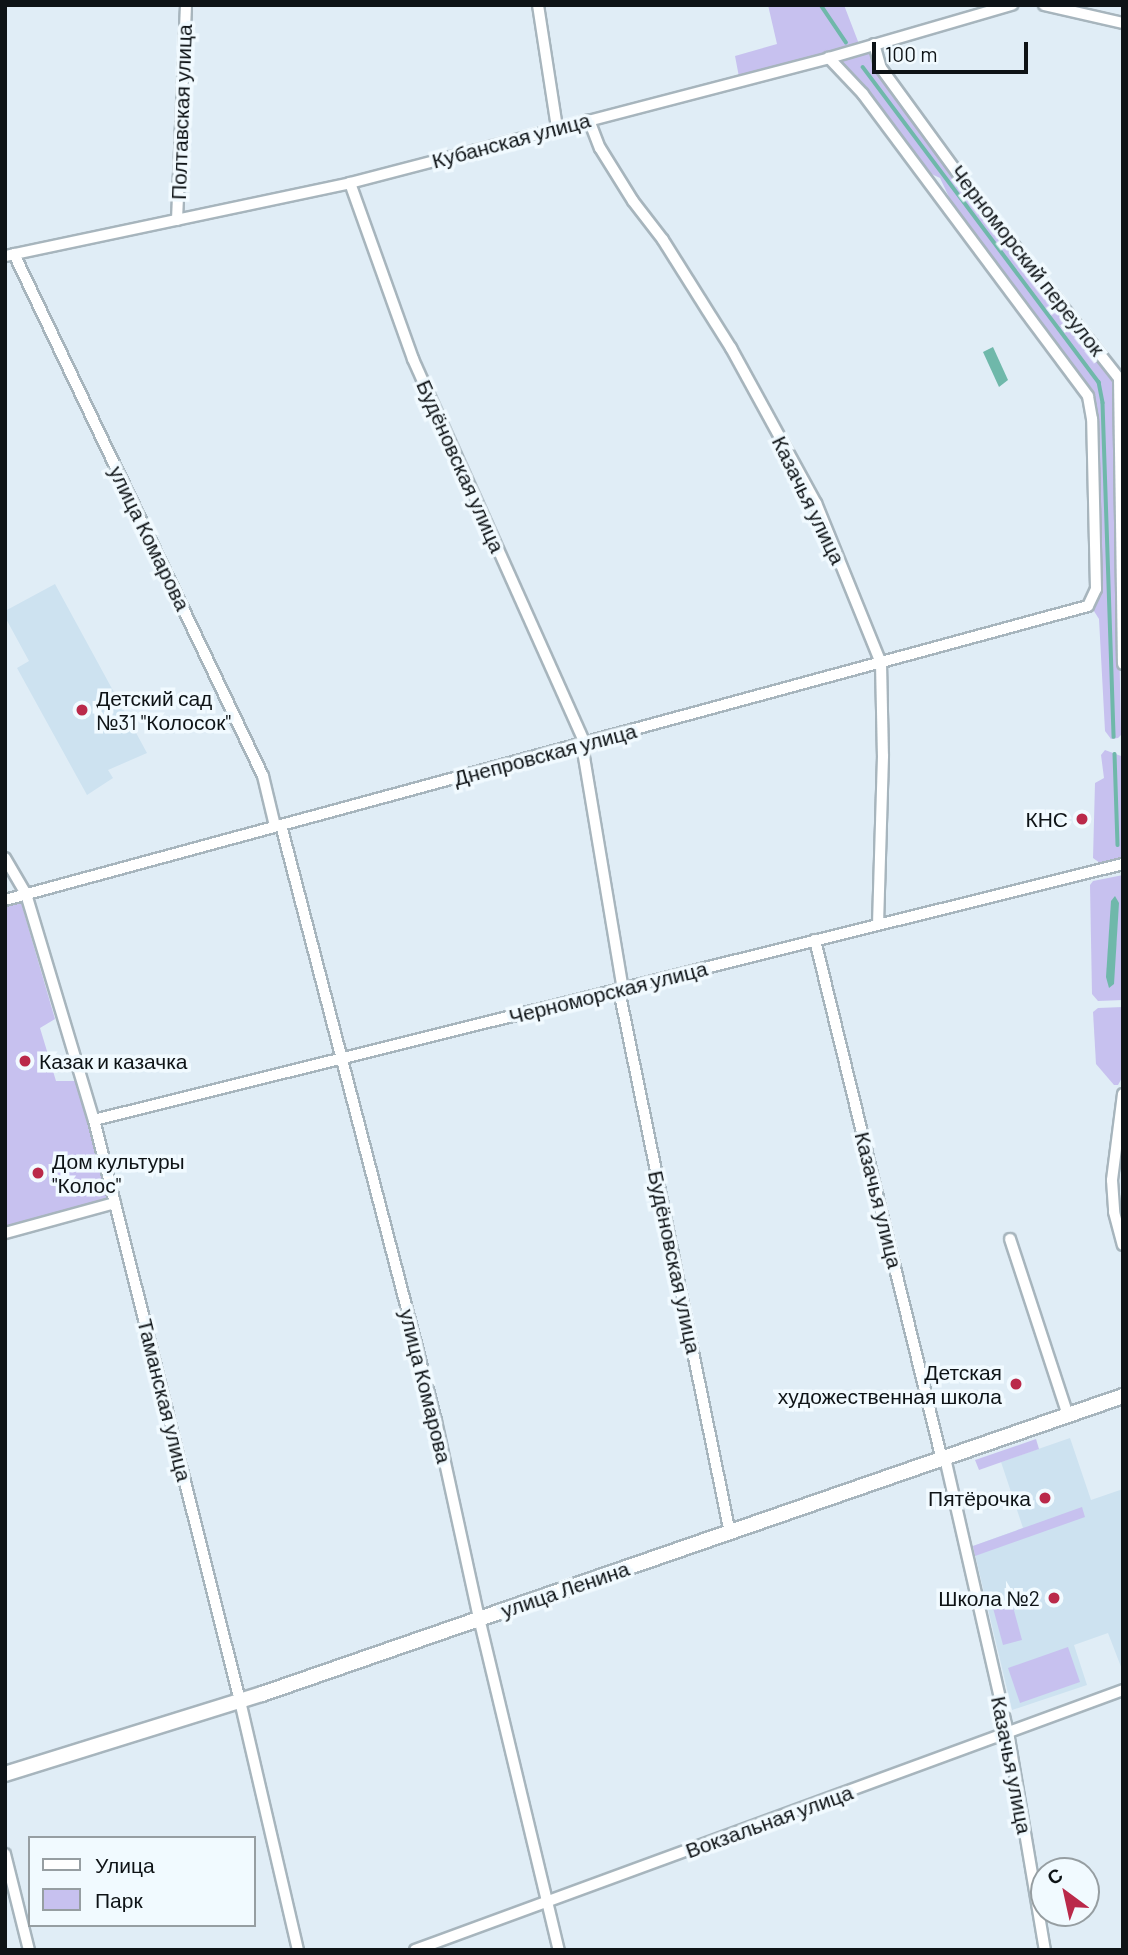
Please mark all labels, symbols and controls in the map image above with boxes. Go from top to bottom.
street label: Полтавская улица [165,24,197,200]
scale bar [876,28,1032,72]
text: 100 m [885,41,938,66]
street label: Кубанская улица [429,107,593,173]
street label: Черноморский переулок [946,160,1110,360]
street label: Будёновская улица [412,376,510,556]
street label: Казачья улица [767,432,851,568]
street label: улица Комарова [104,462,196,614]
place label: Детский сад №31 "Колосок" [96,685,231,735]
marker: Детский сад №31 "Колосок" [74,702,90,718]
street label: Днепровская улица [451,717,639,791]
place label: КНС [1025,806,1068,832]
marker: КНС [1074,811,1090,827]
street label: Черноморская улица [506,955,710,1029]
place label: Казак и казачка [39,1048,188,1074]
marker: Казак и казачка [17,1053,33,1069]
street label: Казачья улица [850,1129,908,1271]
place label: Дом культуры "Колос" [52,1148,185,1198]
marker: Дом культуры "Колос" [30,1165,46,1181]
street label: Будёновская улица [643,1168,707,1356]
street label: улица Комарова [395,1306,457,1466]
street label: Таманская улица [133,1316,197,1484]
place label: Детская художественная школа [778,1359,1002,1409]
marker: Детская художественная школа [1008,1376,1024,1392]
place label: Пятёрочка [928,1485,1031,1511]
marker: Пятёрочка [1037,1490,1053,1506]
street label: улица Ленина [498,1555,632,1623]
place label: Школа №2 [938,1585,1040,1611]
marker: Школа №2 [1046,1590,1062,1606]
street label: Казачья улица [986,1694,1038,1836]
street label: Вокзальная улица [682,1779,856,1863]
legend [28,1836,256,1927]
text: Улица [95,1852,155,1877]
north arrow [1030,1857,1100,1927]
text: С [1042,1862,1066,1889]
text: Парк [95,1887,143,1912]

